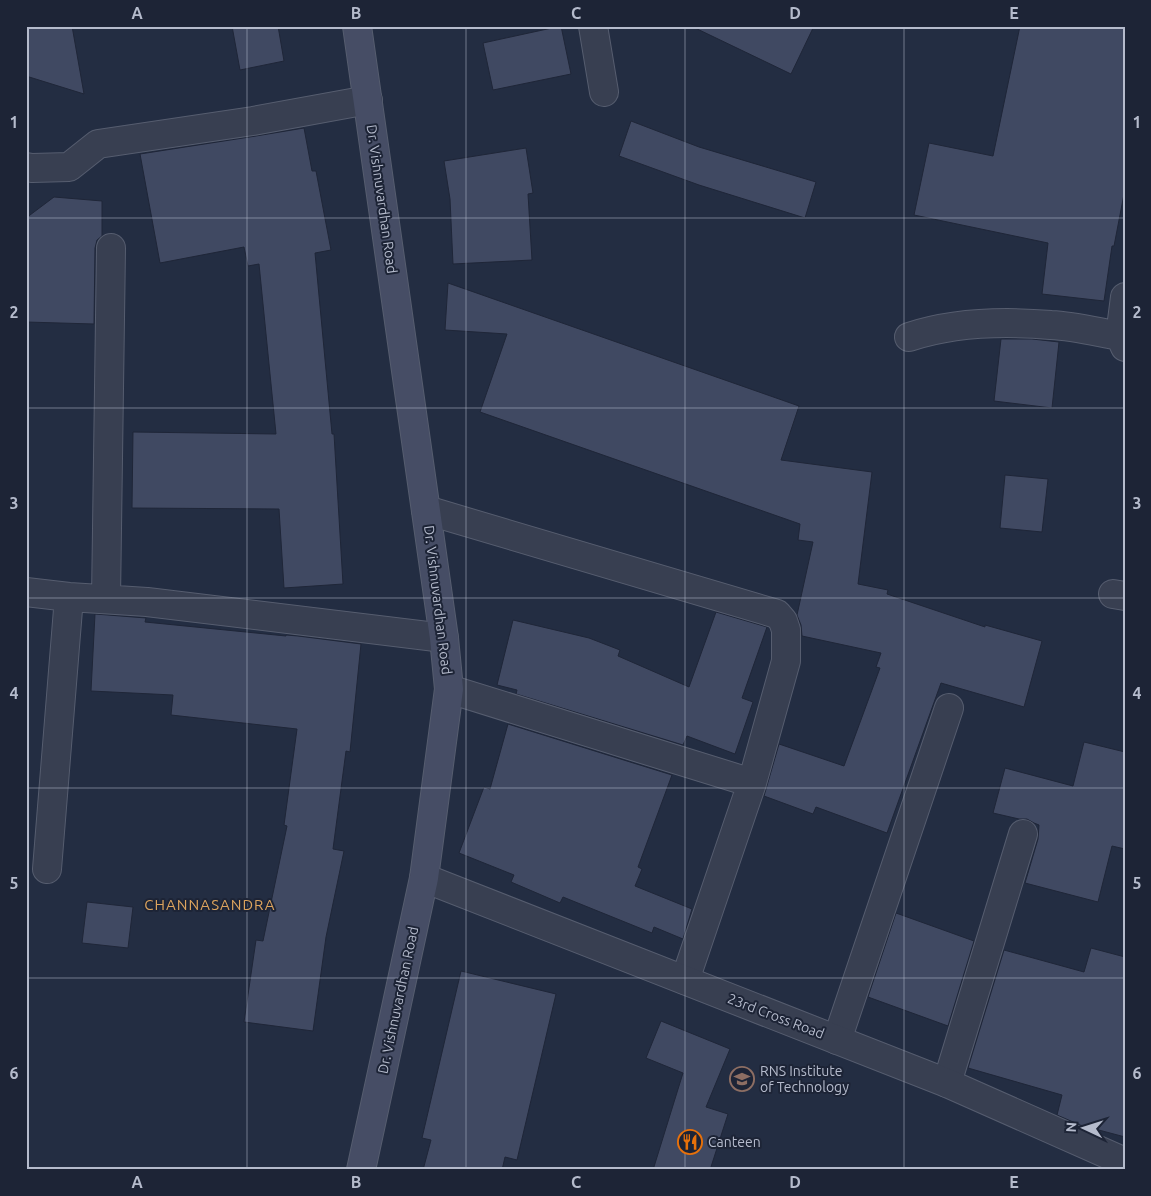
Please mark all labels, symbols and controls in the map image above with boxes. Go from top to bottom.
text: A [131,4,143,22]
text: B [351,4,361,22]
text: C [571,4,581,22]
text: D [789,4,801,22]
text: E [1009,4,1019,22]
text: 1 [9,113,19,131]
text: 1 [1132,113,1142,131]
street label: Dr. Vishnuvardhan Road [364,124,400,274]
text: 2 [9,303,19,321]
text: 2 [1132,303,1142,321]
text: 3 [9,494,19,512]
text: 3 [1132,494,1142,512]
street label: Dr. Vishnuvardhan Road [421,525,455,675]
text: 4 [9,684,19,702]
text: 4 [1132,684,1142,702]
text: 5 [9,874,19,892]
text: 5 [1132,874,1142,892]
district label: CHANNASANDRA [144,896,276,913]
street label: Dr. Vishnuvardhan Road [375,925,421,1075]
street label: 23rd Cross Road [725,990,827,1042]
place label: RNS Institute of Technology [760,1063,849,1095]
text: 6 [9,1064,19,1082]
text: 6 [1132,1064,1142,1082]
school or university icon: RNS Institute of Technology [729,1066,755,1092]
north arrow [1058,1104,1108,1154]
text: N [1063,1121,1079,1133]
restaurant icon: Canteen [677,1129,703,1155]
place label: Canteen [708,1134,761,1150]
text: A [131,1173,143,1191]
text: B [351,1173,361,1191]
text: C [571,1173,581,1191]
text: D [789,1173,801,1191]
text: E [1009,1173,1019,1191]

